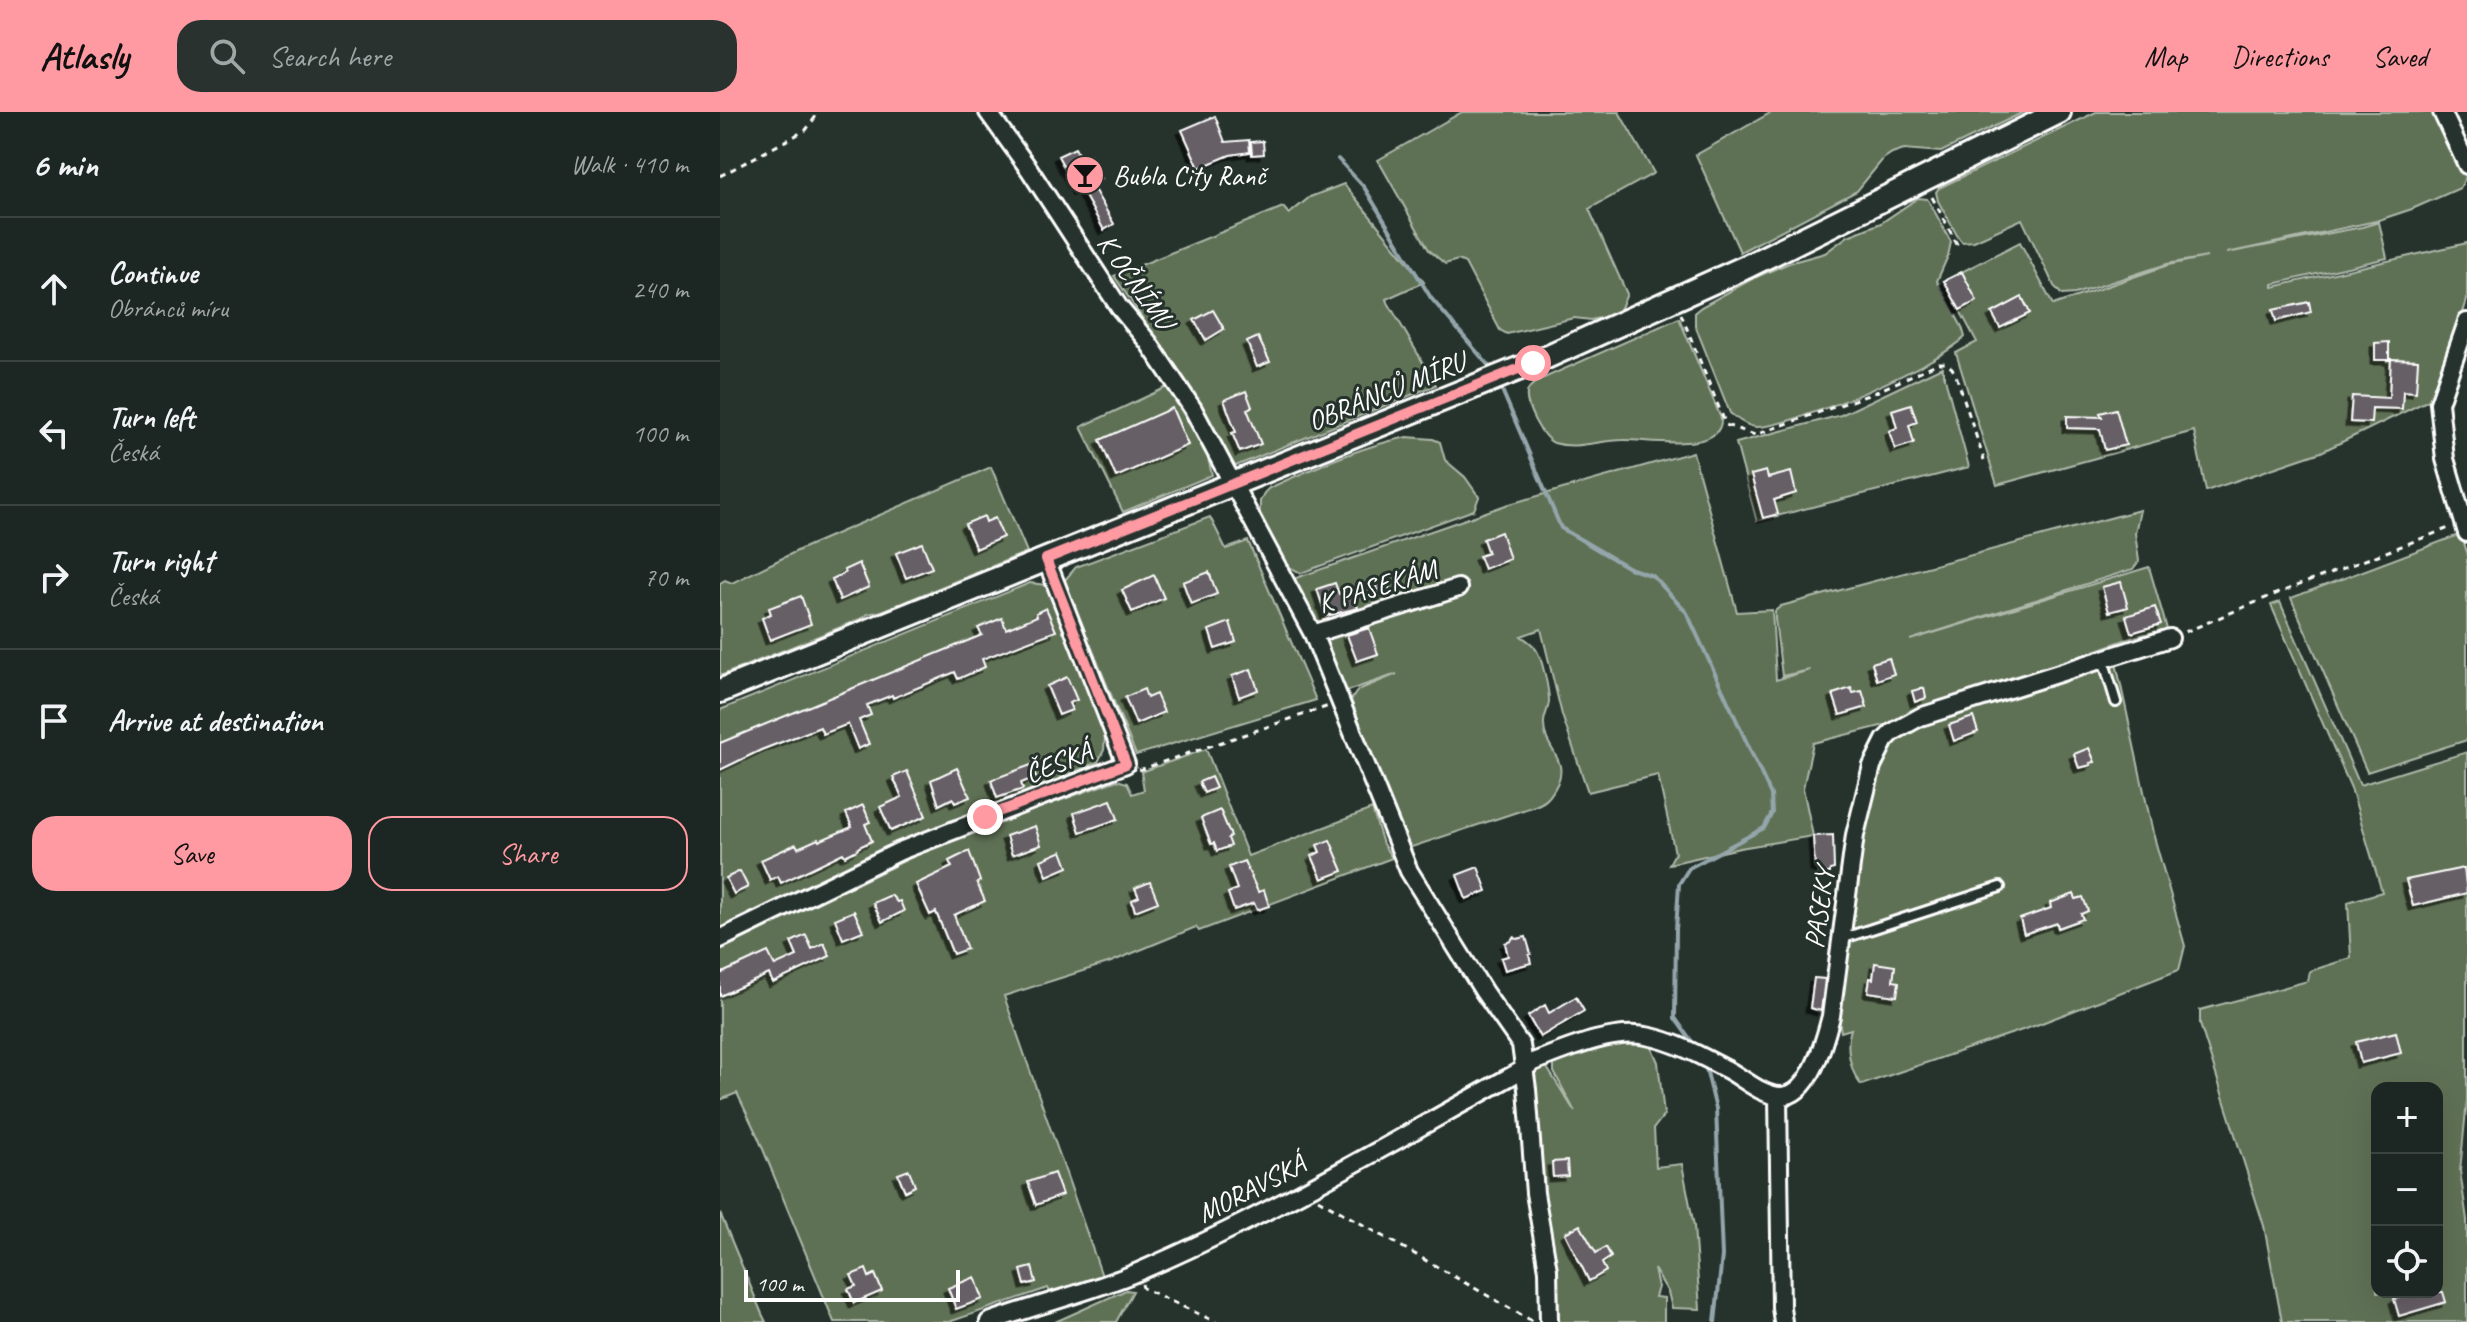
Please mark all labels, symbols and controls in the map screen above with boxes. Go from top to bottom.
search box [177,20,737,92]
text: Atlasly [40,33,129,80]
icon: search [205,34,249,78]
text: Search here [269,37,391,75]
text: Map [2144,39,2187,74]
text: Directions [2231,39,2329,74]
text: Saved [2373,39,2427,74]
text: 6 min [32,143,98,186]
text: Walk · 410 m [571,148,688,181]
bar icon: Bubla City Ranč [1064,154,1106,196]
place label: Bubla City Ranč [1113,158,1269,193]
street label: K OČNÍMU [1090,227,1185,340]
text: Continue [108,254,198,292]
icon: ahead [32,267,76,311]
text: 240 m [632,273,688,306]
text: Obránců míru [108,292,228,325]
street label: OBRÁNCŮ MÍRU [1302,342,1475,438]
route start [1515,345,1551,381]
text: Turn left [108,398,195,436]
icon: left [32,411,76,455]
text: 100 m [632,417,688,450]
text: Česká [108,436,159,469]
text: Turn right [108,542,213,580]
street label: K PASEKÁM [1313,551,1443,621]
icon: right [32,555,76,599]
text: 70 m [644,561,688,594]
text: Česká [108,580,159,613]
icon: arrive [32,699,76,743]
text: Arrive at destination [108,702,323,740]
street label: ČESKÁ [1020,732,1100,791]
route end [967,799,1003,835]
button: Save [32,816,352,891]
button: Share [368,816,688,891]
street label: PASEKY [1796,860,1843,950]
map controls [2371,1082,2443,1298]
button: + [2371,1082,2443,1154]
street label: MORAVSKÁ [1191,1144,1314,1230]
button: − [2371,1154,2443,1226]
button: locate [2371,1226,2443,1298]
scale bar [744,1266,960,1302]
text: 100 m [756,1270,803,1298]

